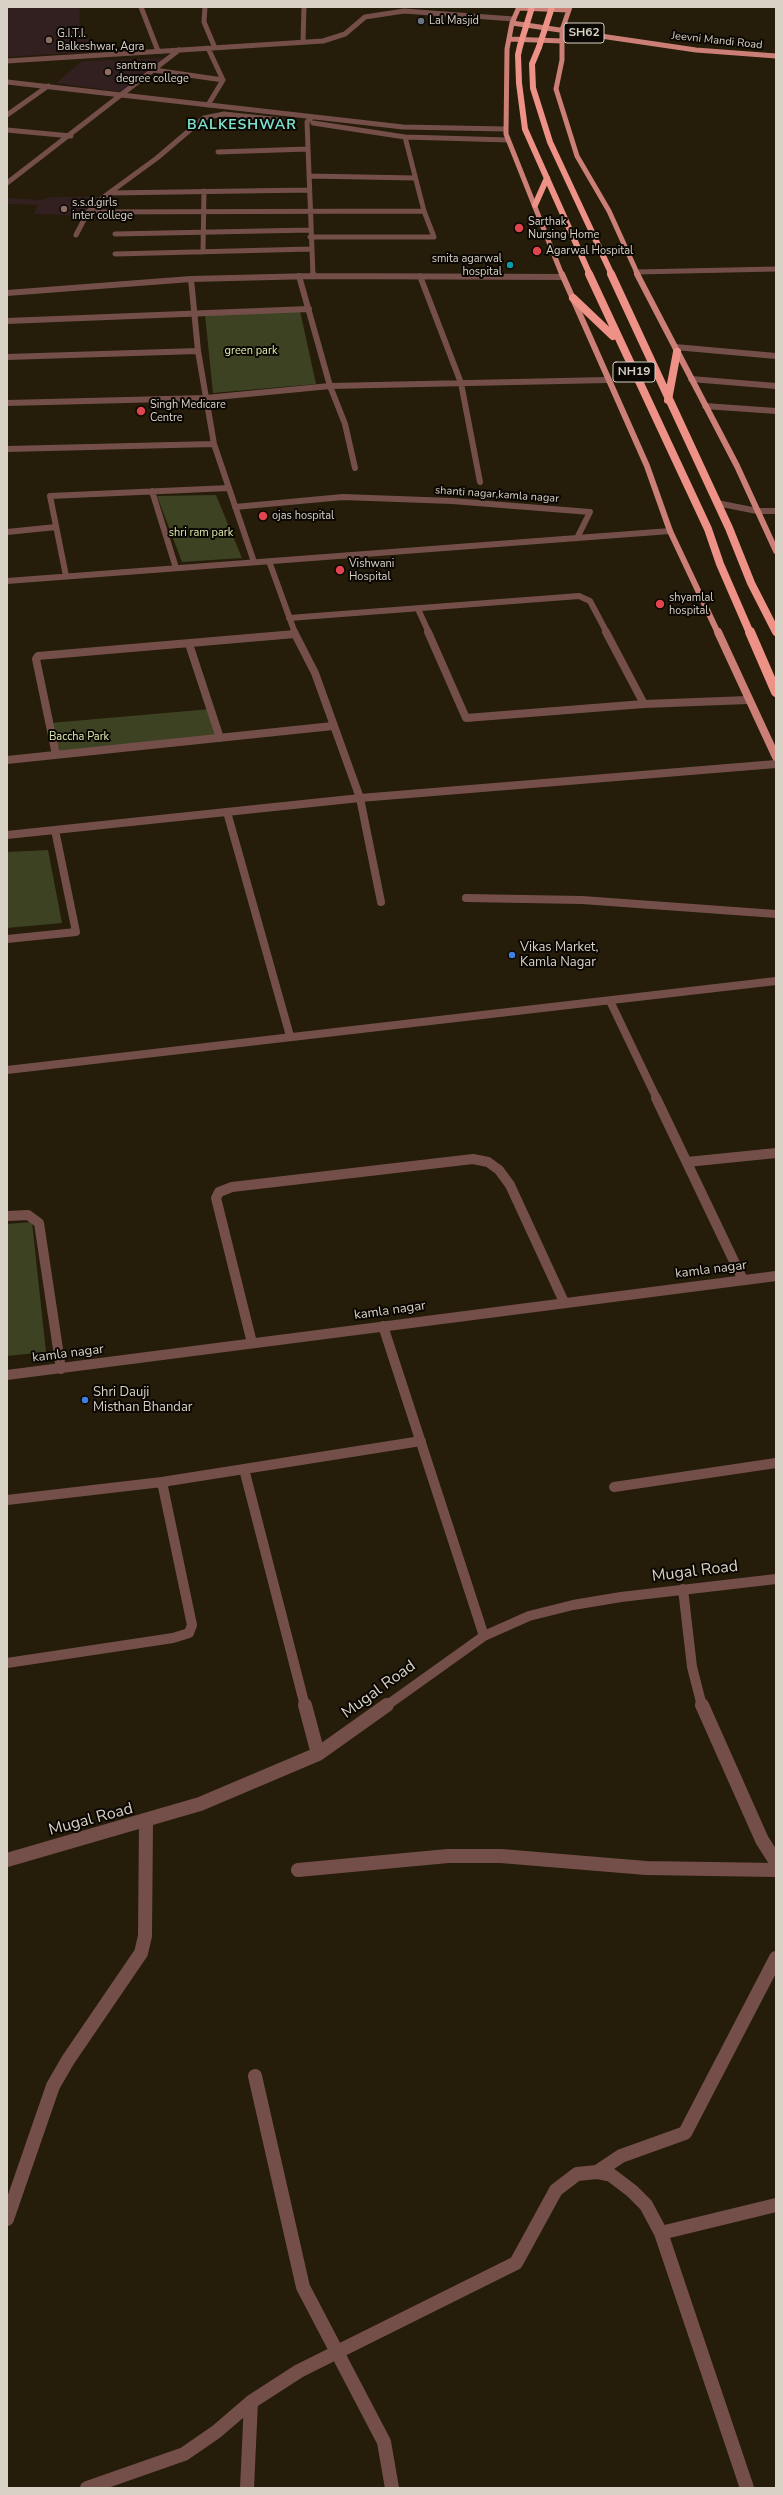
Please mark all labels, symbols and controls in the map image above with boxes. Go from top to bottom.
place label: Lal Masjid [429,14,479,28]
marker: Lal Masjid [416,16,426,26]
road number: SH62 [564,23,604,43]
place label: G.I.T.I. Balkeshwar, Agra [57,27,144,53]
street label: Jeevni Mandi Road [671,30,763,52]
marker: G.I.T.I. Balkeshwar, Agra [44,35,54,45]
place label: santram degree college [116,59,189,85]
marker: santram degree college [103,67,113,77]
district label: BALKESHWAR [187,118,297,134]
place label: s.s.d.girls inter college [72,196,133,222]
marker: s.s.d.girls inter college [59,204,69,214]
place label: Sarthak Nursing Home [528,215,599,241]
marker: Sarthak Nursing Home [513,222,525,234]
place label: Agarwal Hospital [546,244,633,258]
marker: Agarwal Hospital [531,245,543,257]
place label: smita agarwal hospital [432,252,502,278]
marker: smita agarwal hospital [505,260,515,270]
park label: green park [225,344,277,358]
road number: NH19 [613,362,655,382]
place label: Singh Medicare Centre [150,398,226,424]
marker: Singh Medicare Centre [135,405,147,417]
street label: shanti nagar,kamla nagar [435,484,559,506]
place label: ojas hospital [272,509,334,523]
marker: ojas hospital [257,510,269,522]
park label: shri ram park [169,526,233,540]
place label: Vishwani Hospital [349,557,394,583]
marker: Vishwani Hospital [334,564,346,576]
place label: shyamlal hospital [669,591,714,617]
marker: shyamlal hospital [654,598,666,610]
park label: Baccha Park [49,730,109,744]
place label: Vikas Market, Kamla Nagar [520,940,598,971]
marker: Vikas Market, Kamla Nagar [507,950,517,960]
street label: kamla nagar [674,1258,748,1282]
street label: kamla nagar [353,1298,427,1324]
street label: kamla nagar [31,1342,105,1366]
place label: Shri Dauji Misthan Bhandar [93,1385,192,1416]
marker: Shri Dauji Misthan Bhandar [80,1395,90,1405]
street label: Mugal Road [651,1557,739,1587]
street label: Mugal Road [338,1657,420,1723]
street label: Mugal Road [47,1800,135,1840]

